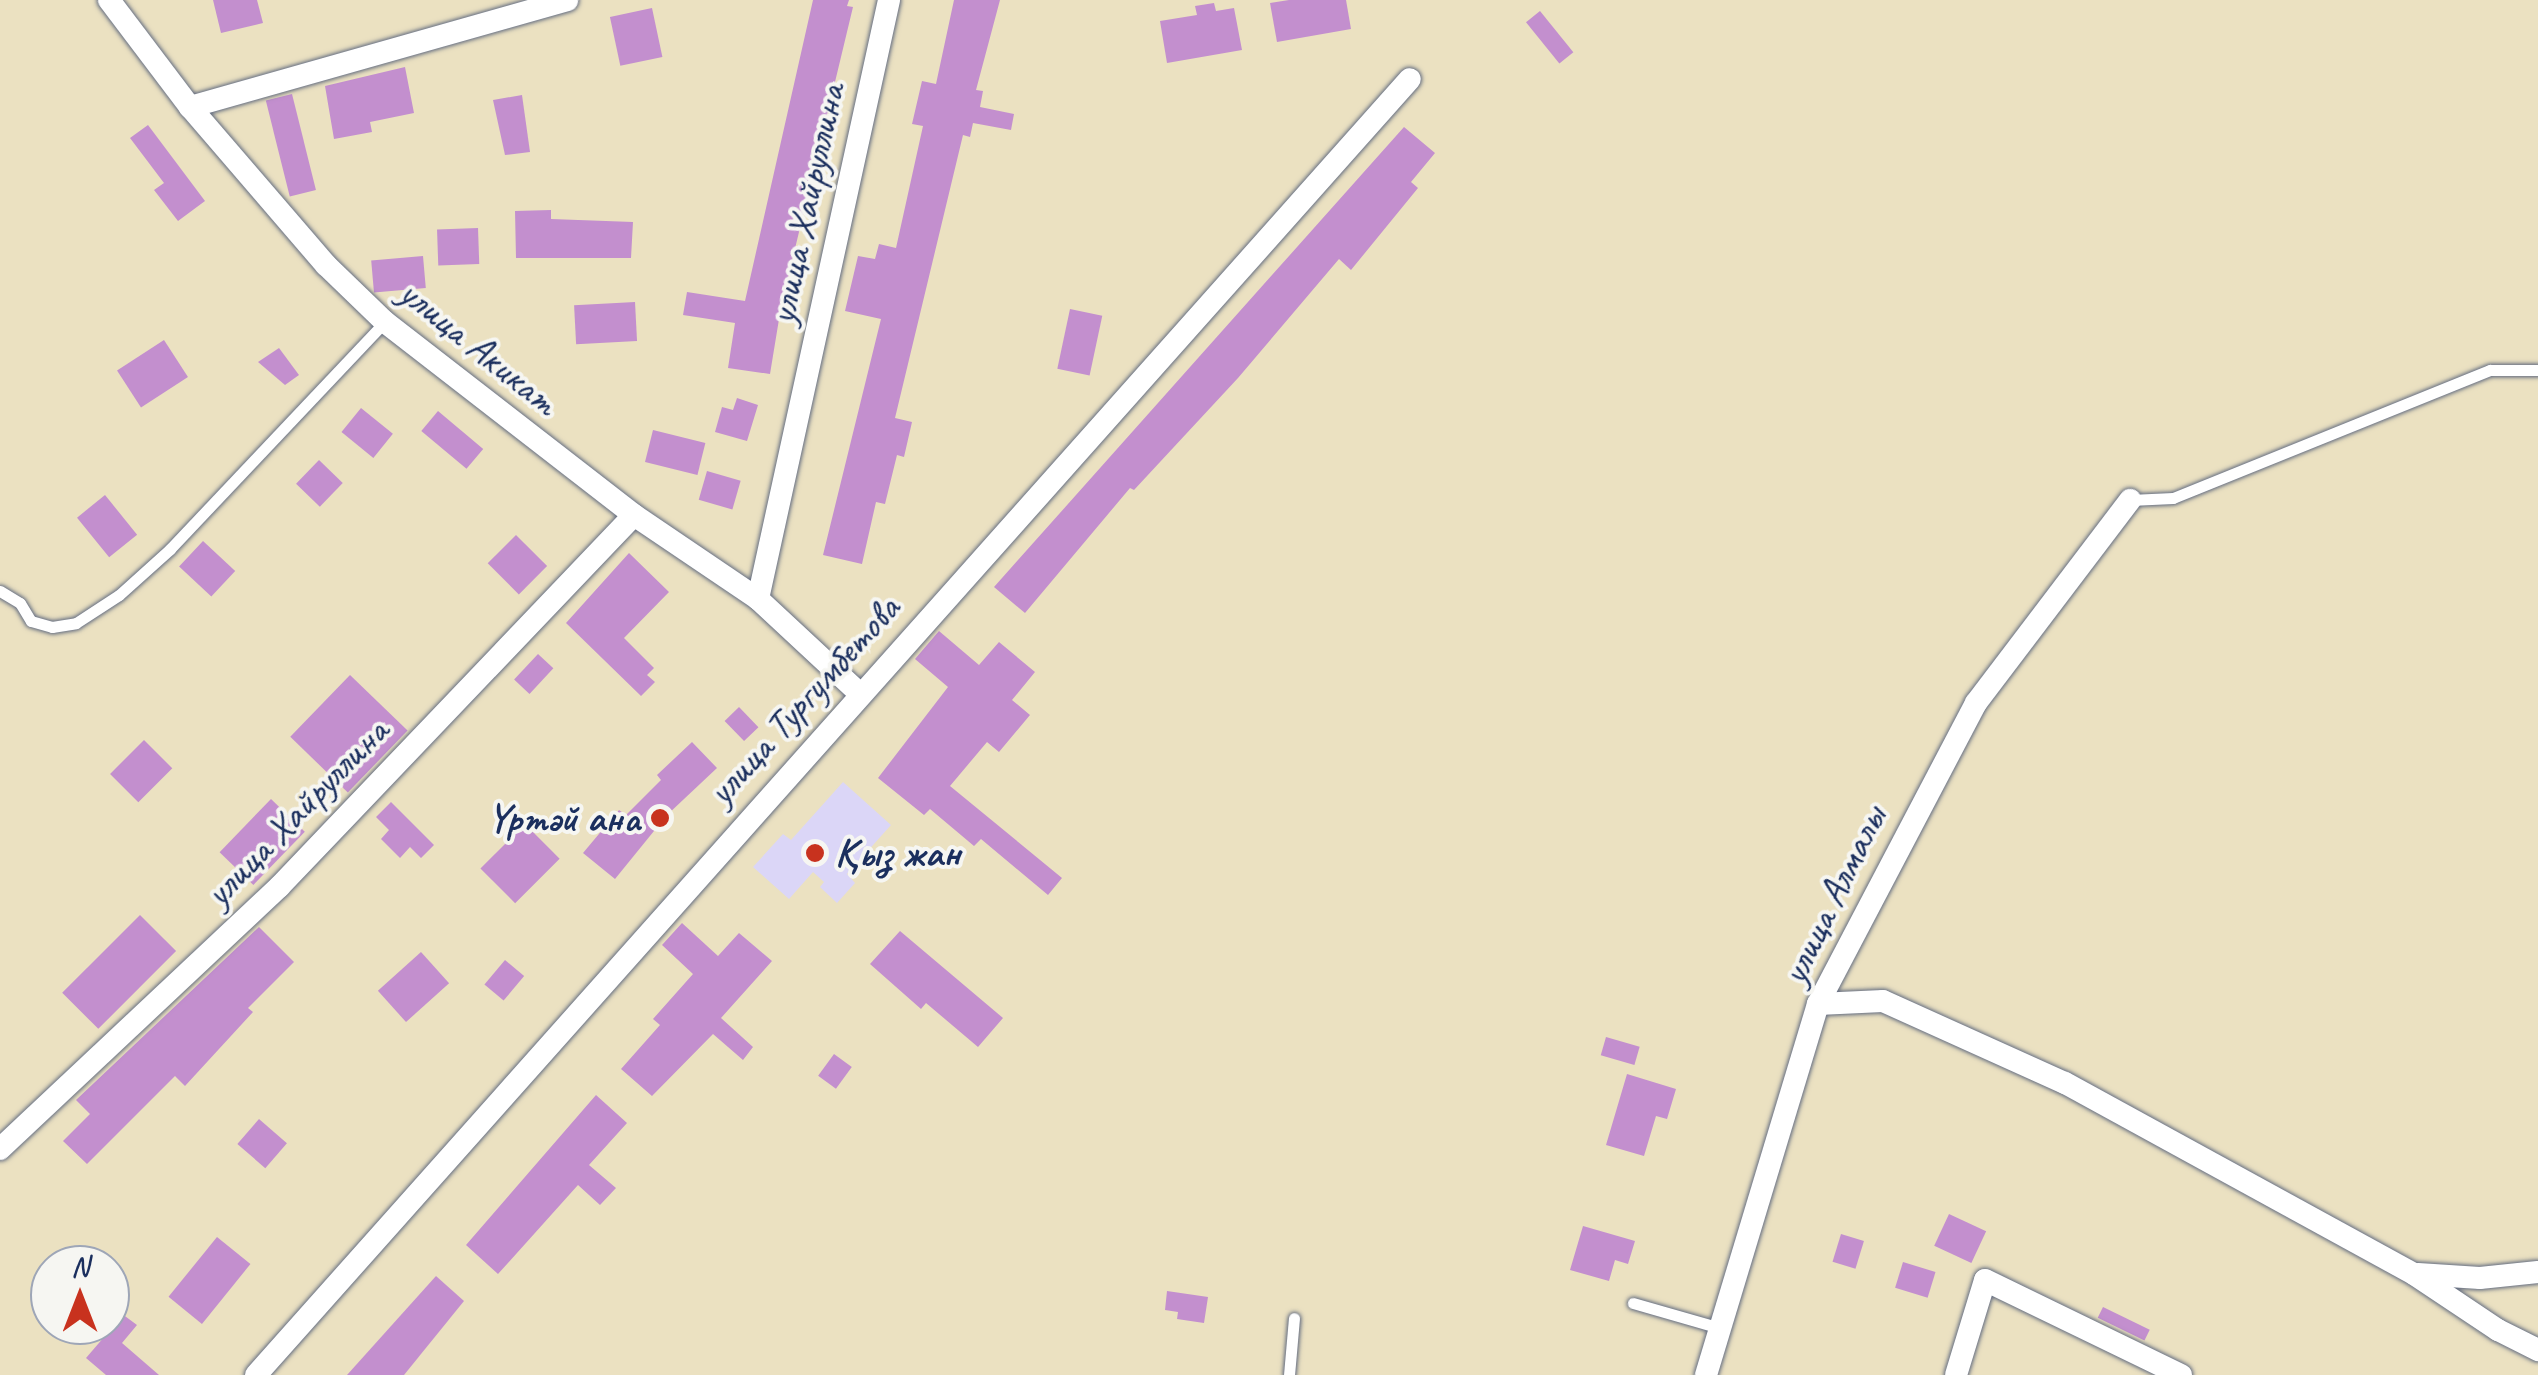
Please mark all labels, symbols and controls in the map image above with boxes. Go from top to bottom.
street label: улица Хайруллина [757,80,855,328]
street label: улица Акикат [391,269,567,425]
street label: улица Тургумбетова [696,584,910,816]
street label: улица Хайруллина [194,707,398,917]
place label: Үртәй ана [488,794,640,842]
street label: улица Алмалы [1768,796,1898,994]
marker: Үртәй ана [649,807,671,829]
place label: Қыз жан [835,829,958,877]
marker: Қыз жан [804,842,826,864]
north arrow [30,1245,130,1345]
text: N [71,1249,89,1284]

